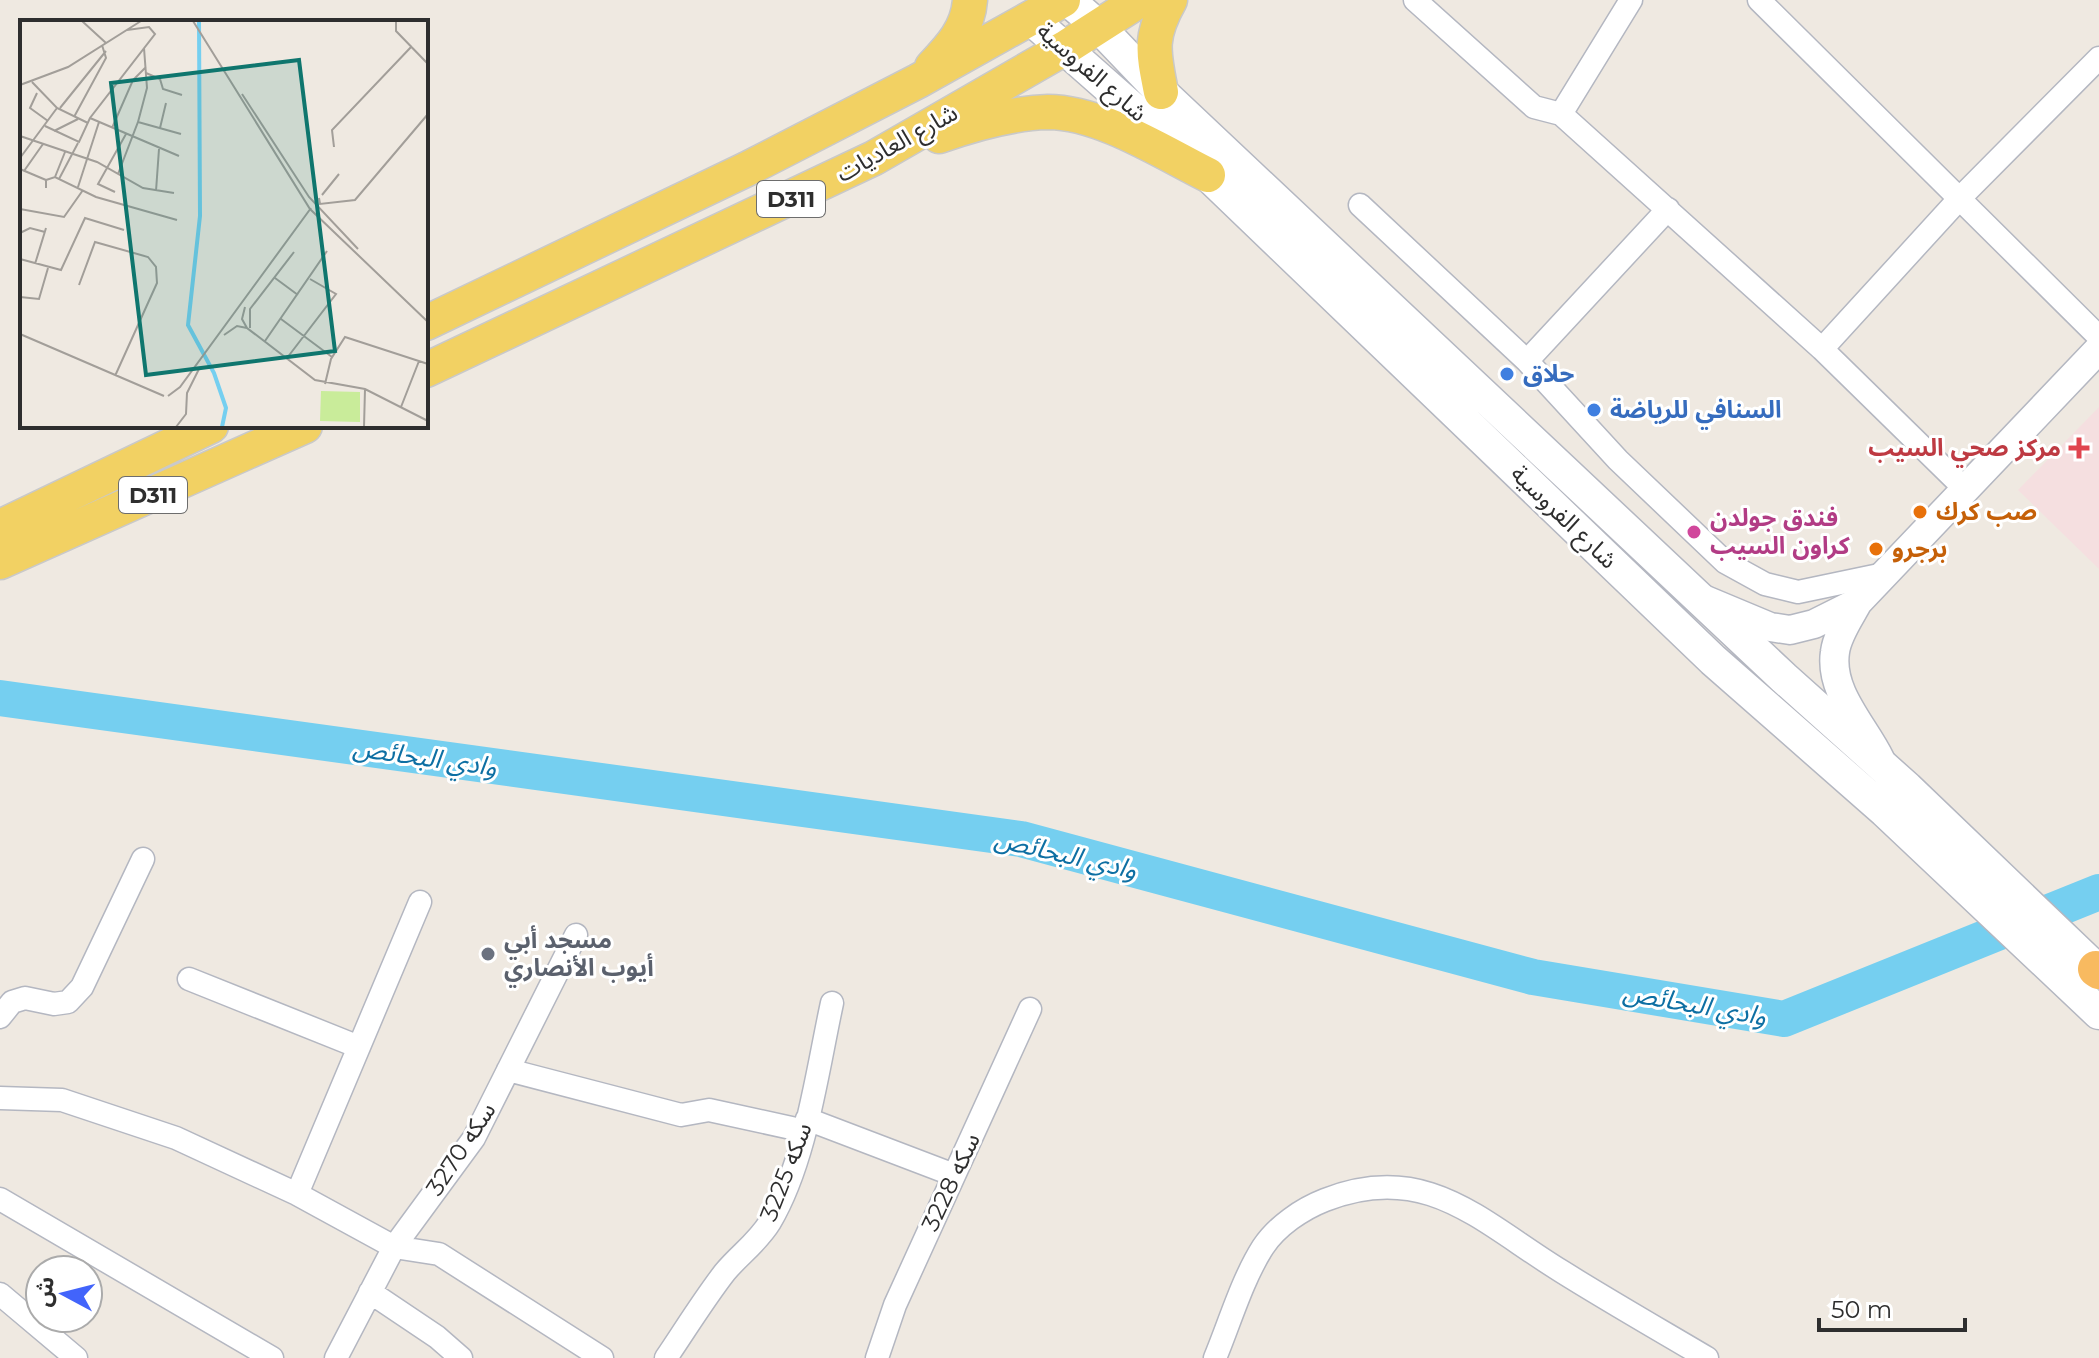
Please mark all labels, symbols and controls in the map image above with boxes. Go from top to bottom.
street label: شارع الفروسية [1029,16,1153,130]
inset map [20,20,428,428]
street label: شارع العاديات [831,97,964,190]
road number: D311 [757,181,825,217]
place label: حلاق [1523,359,1574,388]
marker: حلاق [1498,365,1516,383]
place label: السنافي للرياضة [1610,395,1782,430]
marker: السنافي للرياضة [1585,401,1603,419]
place label: مركز صحي السيب [1868,433,2061,468]
marker: مركز صحي السيب [2068,437,2090,459]
street label: شارع الفروسية [1503,459,1624,577]
road number: D311 [119,477,187,513]
place label: صب كرك [1936,497,2037,527]
place label: فندق جولدن كراون السيب [1710,503,1851,561]
marker: صب كرك [1911,503,1929,521]
marker: فندق جولدن كراون السيب [1685,523,1703,541]
place label: برجرو [1892,534,1947,563]
marker: برجرو [1867,540,1885,558]
water label: وادي البحائص [350,731,499,787]
water label: وادي البحائص [991,822,1141,890]
place label: مسجد أبي أيوب الأنصاري [504,925,654,988]
marker: مسجد أبي أيوب الأنصاري [479,945,497,963]
water label: وادي البحائص [1620,976,1770,1036]
street label: سكه 3270 [420,1097,501,1201]
street label: سكه 3225 [753,1118,818,1225]
street label: سكه 3228 [915,1128,986,1235]
north arrow [24,1254,104,1334]
text: ش [29,1275,60,1308]
scale bar [1819,1282,1965,1332]
text: 50 m [1831,1295,1892,1324]

